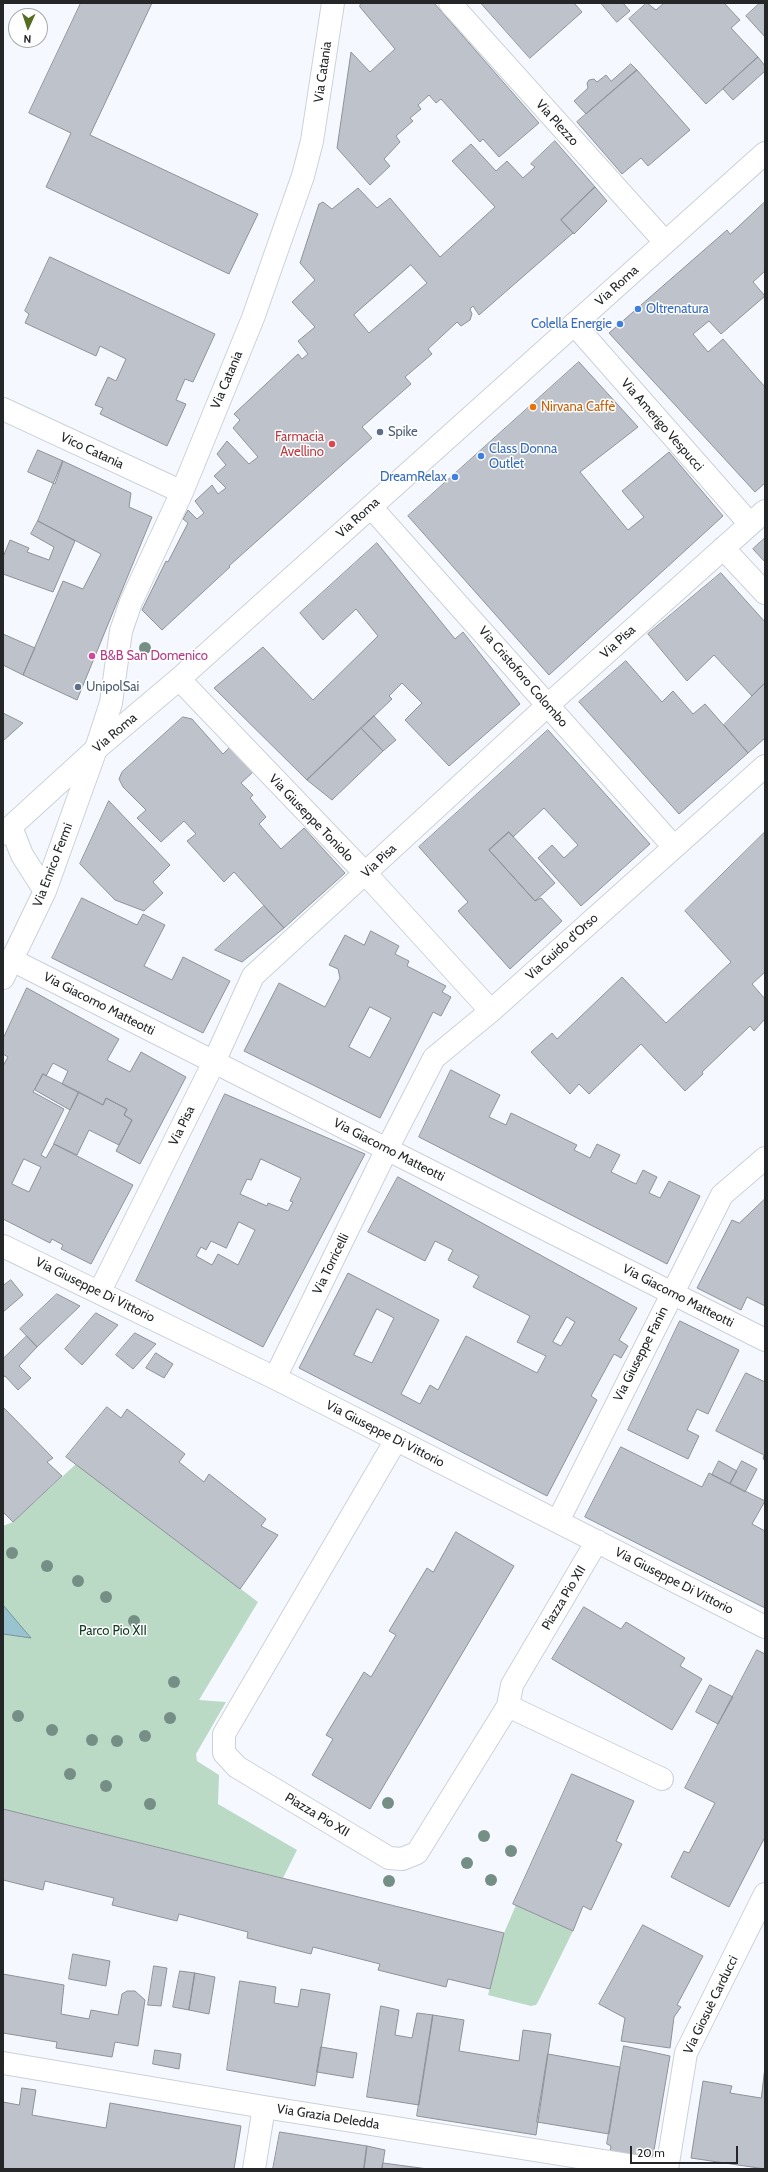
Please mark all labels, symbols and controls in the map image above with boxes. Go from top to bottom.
north arrow [8,8,48,48]
text: N [23,32,32,46]
street label: Via Catania [311,41,335,103]
street label: Via Plezzo [532,97,582,149]
street label: Via Roma [592,263,642,309]
place label: Oltrenatura [646,301,709,317]
marker: Oltrenatura [633,304,643,314]
place label: Colella Energie [531,316,612,332]
marker: Colella Energie [615,319,625,329]
street label: Via Catania [208,349,246,411]
street label: Via Amerigo Vespucci [618,376,706,474]
place label: Nirvana Caffè [541,399,615,415]
marker: Nirvana Caffè [528,402,538,412]
place label: Spike [388,424,418,440]
marker: Spike [375,427,385,437]
place label: Farmacia Avellino [275,429,324,460]
street label: Vico Catania [58,430,126,472]
marker: Farmacia Avellino [327,439,337,449]
place label: Class Donna Outlet [489,441,557,472]
marker: Class Donna Outlet [476,451,486,461]
place label: DreamRelax [380,469,447,485]
marker: DreamRelax [450,472,460,482]
street label: Via Roma [333,495,383,541]
street label: Via Pisa [597,622,639,662]
street label: Via Cristoforo Colombo [475,623,571,731]
place label: B&B San Domenico [100,648,208,664]
marker: B&B San Domenico [87,651,97,661]
place label: UnipolSai [86,679,139,695]
marker: UnipolSai [73,682,83,692]
street label: Via Roma [90,710,140,756]
street label: Via Giuseppe Toniolo [265,771,357,865]
street label: Via Enrico Fermi [30,821,76,909]
street label: Via Pisa [358,841,400,881]
street label: Via Guido d'Orso [523,910,601,984]
street label: Via Giacomo Matteotti [41,969,157,1039]
street label: Via Pisa [166,1104,198,1148]
street label: Via Giacomo Matteotti [331,1115,447,1185]
street label: Via Torricelli [310,1231,352,1297]
street label: Via Giuseppe Di Vittorio [33,1254,157,1326]
street label: Via Giacomo Matteotti [620,1261,736,1331]
street label: Via Giuseppe Fanin [610,1304,672,1404]
street label: Via Giuseppe Di Vittorio [323,1397,447,1471]
street label: Via Giuseppe Di Vittorio [612,1544,736,1618]
street label: Piazza Pio XII [539,1563,589,1633]
park label: Parco Pio XII [79,1623,147,1639]
street label: Piazza Pio XII [282,1790,352,1840]
street label: Via Giosuè Carducci [680,1953,742,2057]
street label: Via Grazia Deledda [276,2101,380,2133]
scale bar [632,2138,740,2164]
text: 20 m [637,2145,665,2160]

